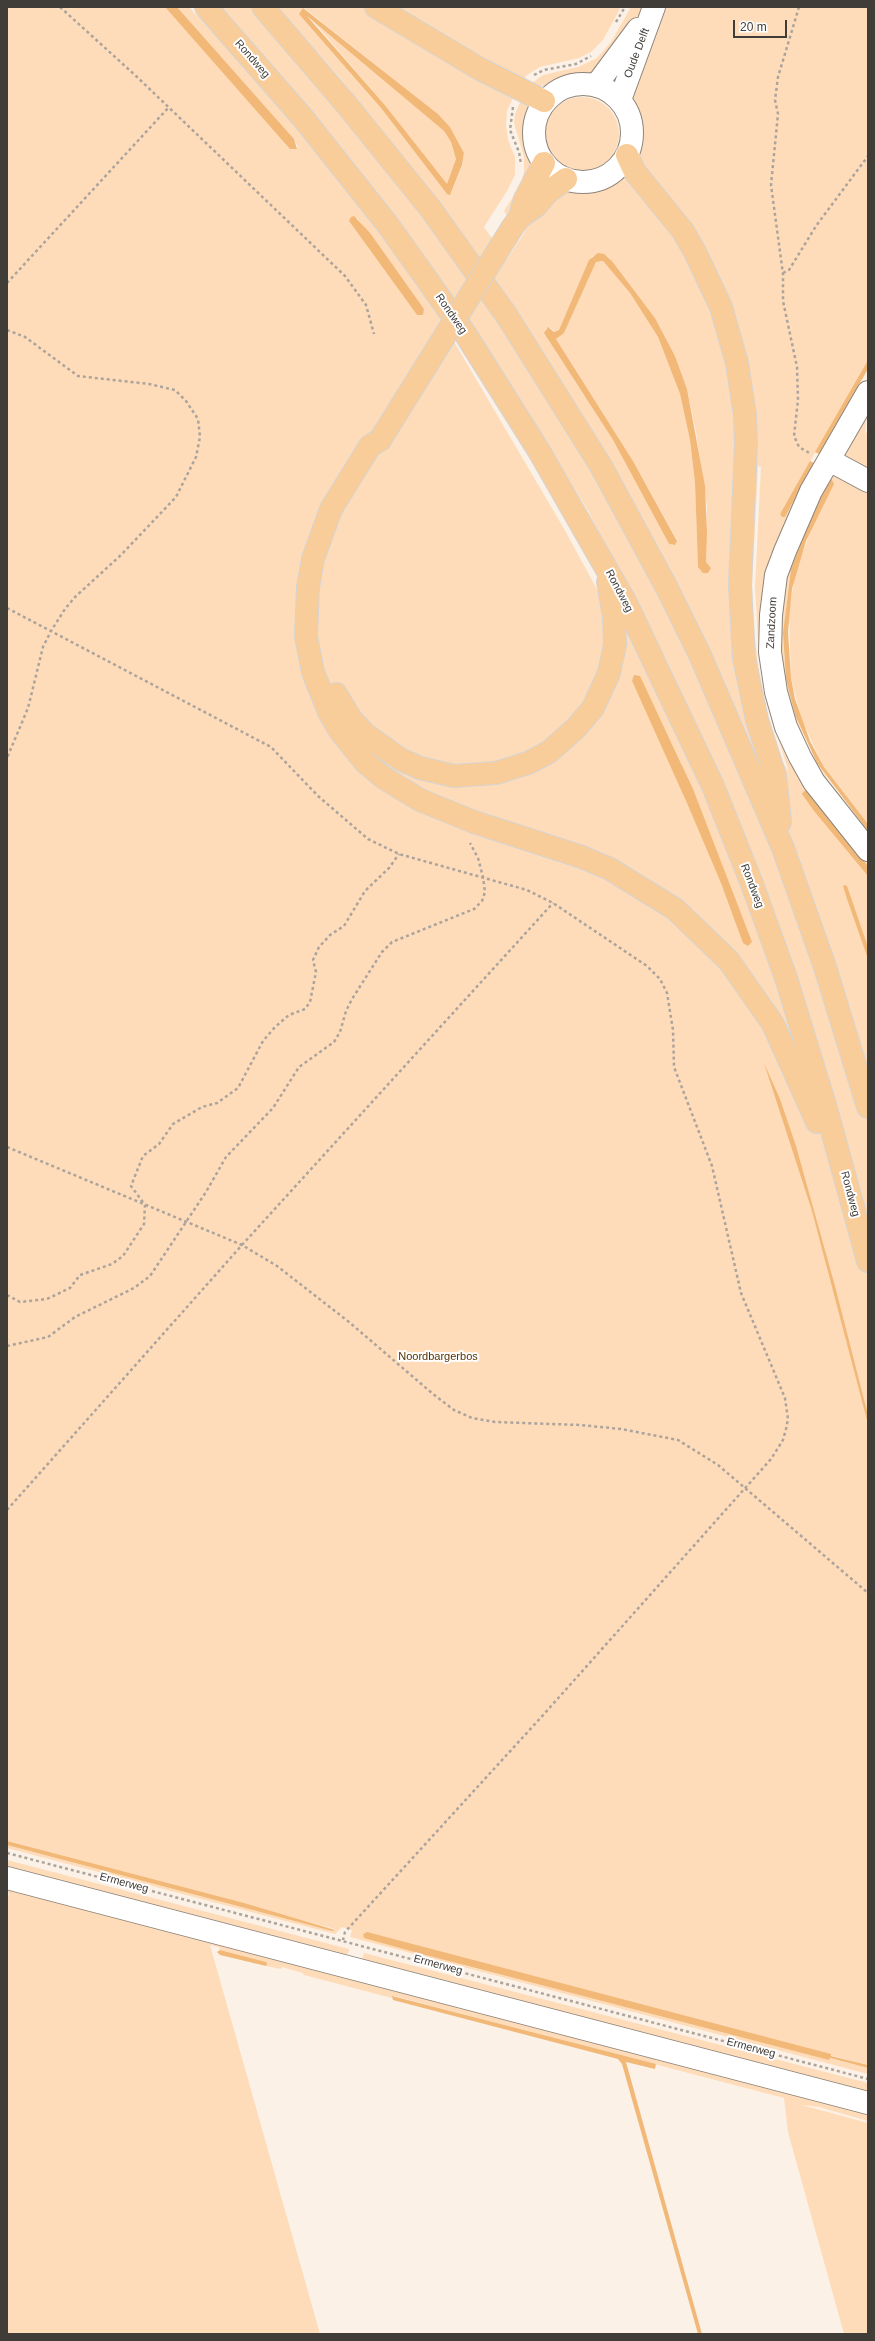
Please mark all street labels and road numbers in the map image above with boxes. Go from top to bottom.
street label: Oude Delft [621,26,653,80]
street label: Rondweg [232,37,272,81]
street label: Rondweg [432,291,470,337]
street label: Rondweg [602,567,636,615]
street label: Zandzoom [764,597,780,649]
street label: Rondweg [738,862,766,910]
street label: Rondweg [838,1170,862,1218]
street label: Ermerweg [98,1870,150,1896]
street label: Ermerweg [412,1952,464,1978]
street label: Ermerweg [725,2035,777,2061]

